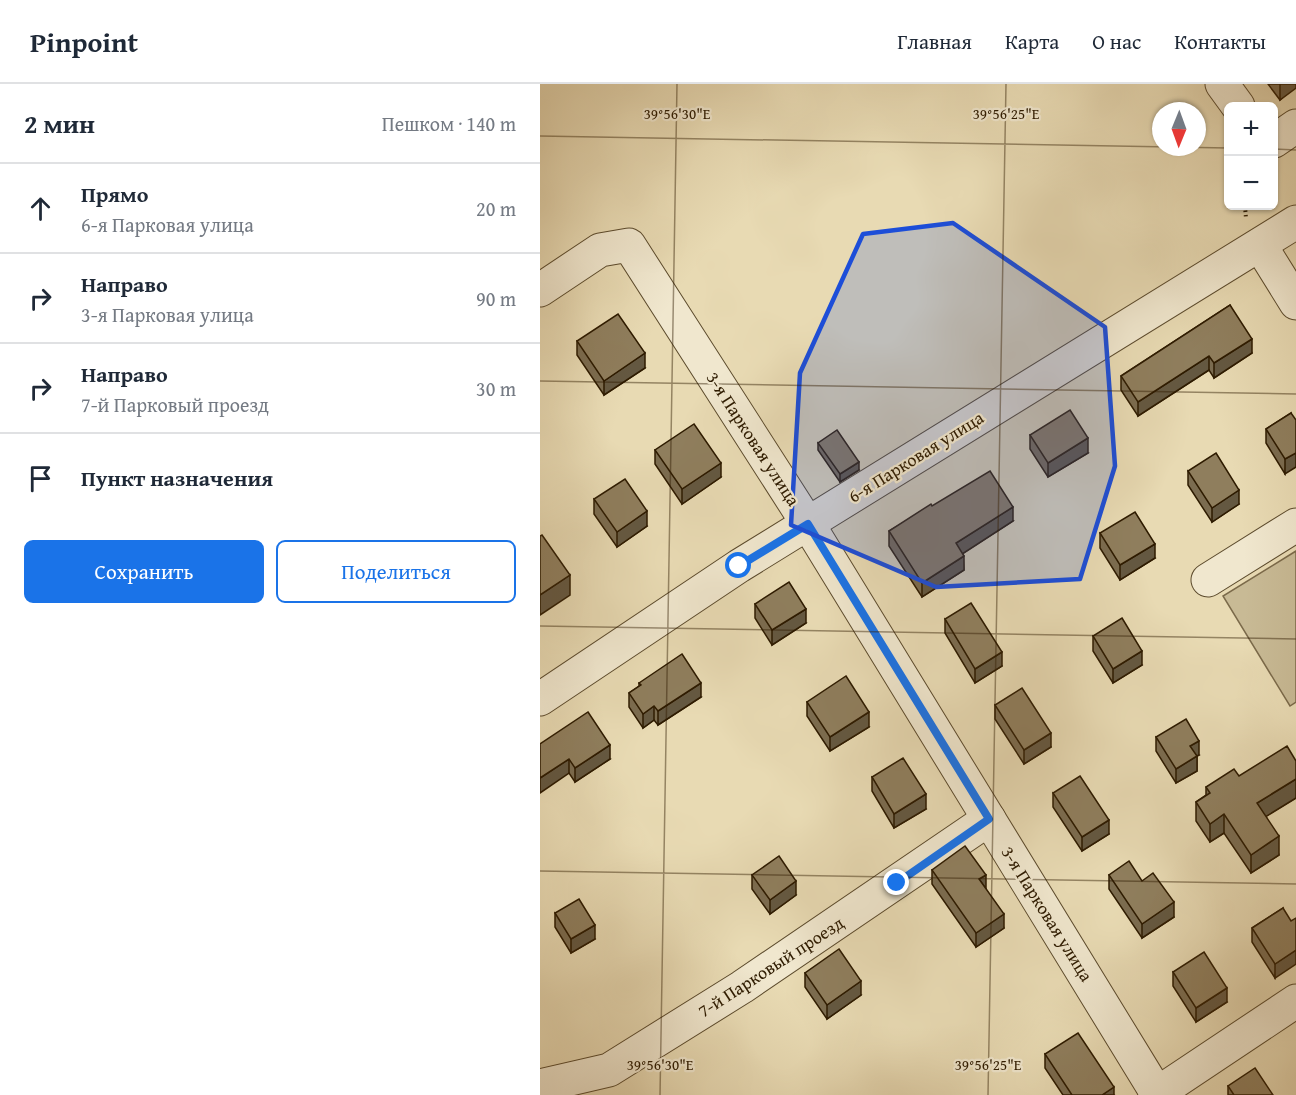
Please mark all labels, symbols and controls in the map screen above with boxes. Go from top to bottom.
text: Pinpoint [30,21,138,62]
text: Главная [897,26,972,57]
text: Карта [1005,26,1059,57]
text: О нас [1092,26,1141,57]
text: Контакты [1174,26,1266,57]
north arrow [1152,102,1206,156]
map controls [1224,102,1278,210]
button: + [1224,102,1278,156]
text: 39°56'30"E [644,103,711,124]
text: 39°56'25"E [973,103,1040,124]
text: 2 мин [24,104,95,143]
text: Пешком · 140 m [382,109,516,138]
button: − [1224,156,1278,210]
text: Прямо [81,178,148,210]
icon: ahead [24,192,57,225]
text: 20 m [476,194,516,223]
text: 6-я Парковая улица [81,210,254,239]
text: Направо [81,268,168,300]
icon: right [24,282,57,315]
text: 90 m [476,284,516,313]
text: 3-я Парковая улица [81,300,254,329]
text: Направо [81,358,168,390]
street label: 3-я Парковая улица [700,366,807,512]
icon: right [24,372,57,405]
text: 30 m [476,374,516,403]
text: 7-й Парковый проезд [81,390,269,419]
street label: 6-я Парковая улица [843,404,989,509]
icon: arrive [24,462,57,495]
text: Пункт назначения [81,462,273,494]
button: Сохранить [24,540,264,603]
button: Поделиться [276,540,516,603]
route start [725,552,751,578]
street label: 3-я Парковая улица [995,841,1100,987]
route end [883,869,909,895]
street label: 7-й Парковый проезд [692,909,849,1024]
text: 39°56'30"E [627,1054,694,1075]
text: 39°56'25"E [955,1054,1022,1075]

